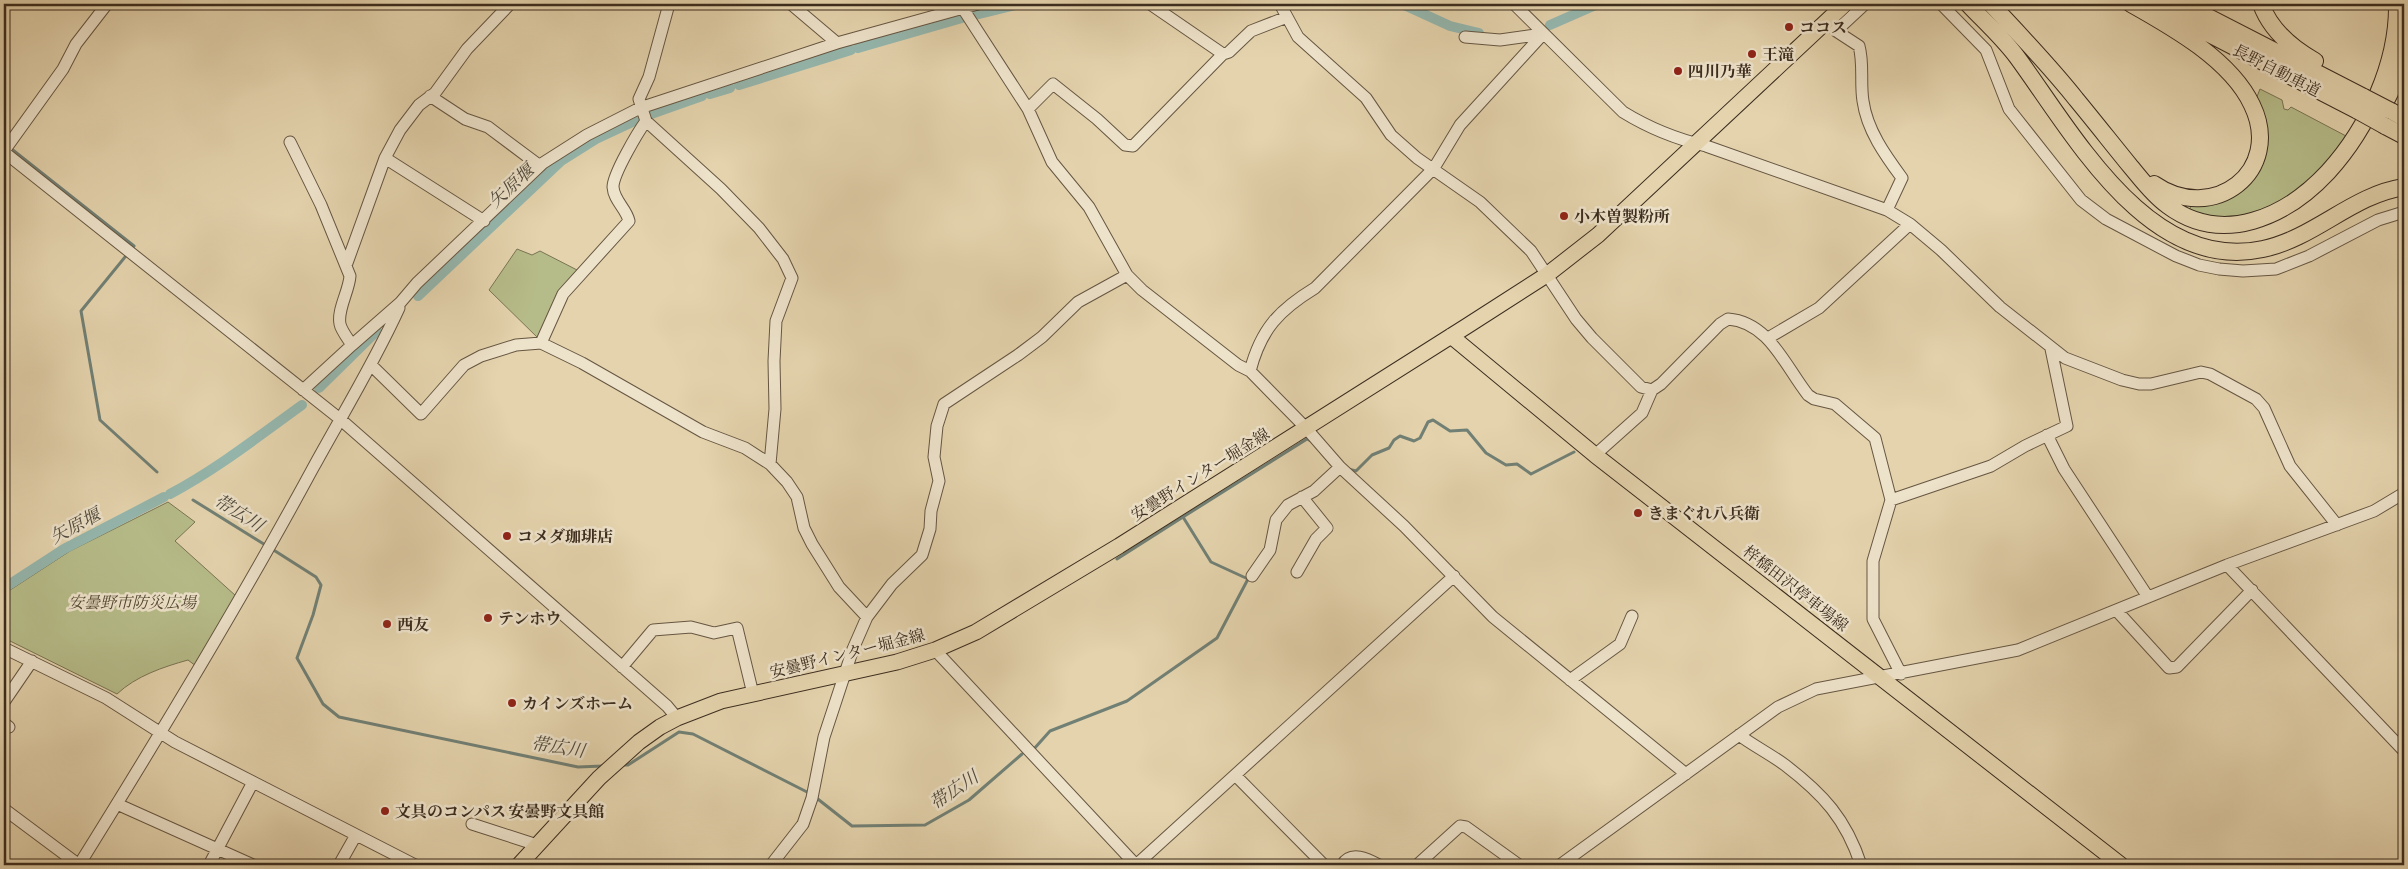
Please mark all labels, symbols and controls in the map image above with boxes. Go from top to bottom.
place label: ココス [1799,18,1847,38]
marker: ココス [1783,21,1795,33]
street label: 長野自動車道 [2229,40,2324,102]
place label: 王滝 [1762,45,1794,65]
marker: 王滝 [1746,48,1758,60]
place label: 四川乃華 [1688,62,1752,82]
marker: 四川乃華 [1672,65,1684,77]
water label: 矢原堰 [484,157,541,213]
place label: 小木曽製粉所 [1574,207,1670,227]
marker: 小木曽製粉所 [1558,210,1570,222]
street label: 安曇野インター堀金線 [1128,424,1273,526]
water label: 帯広川 [210,489,269,539]
water label: 矢原堰 [46,502,107,549]
place label: きまぐれ八兵衛 [1648,504,1760,524]
marker: きまぐれ八兵衛 [1632,507,1644,519]
place label: コメダ珈琲店 [517,527,613,547]
marker: コメダ珈琲店 [501,530,513,542]
street label: 梓橋田沢停車場線 [1739,542,1852,636]
park label: 安曇野市防災広場 [68,593,198,613]
place label: テンホウ [498,609,561,629]
marker: テンホウ [482,612,494,624]
place label: 西友 [397,615,429,635]
marker: 西友 [381,618,393,630]
street label: 安曇野インター堀金線 [768,625,927,683]
place label: カインズホーム [522,694,633,714]
marker: カインズホーム [506,697,518,709]
water label: 帯広川 [529,732,588,763]
water label: 帯広川 [925,765,985,815]
place label: 文具のコンパス 安曇野文具館 [395,802,604,822]
marker: 文具のコンパス 安曇野文具館 [379,805,391,817]

